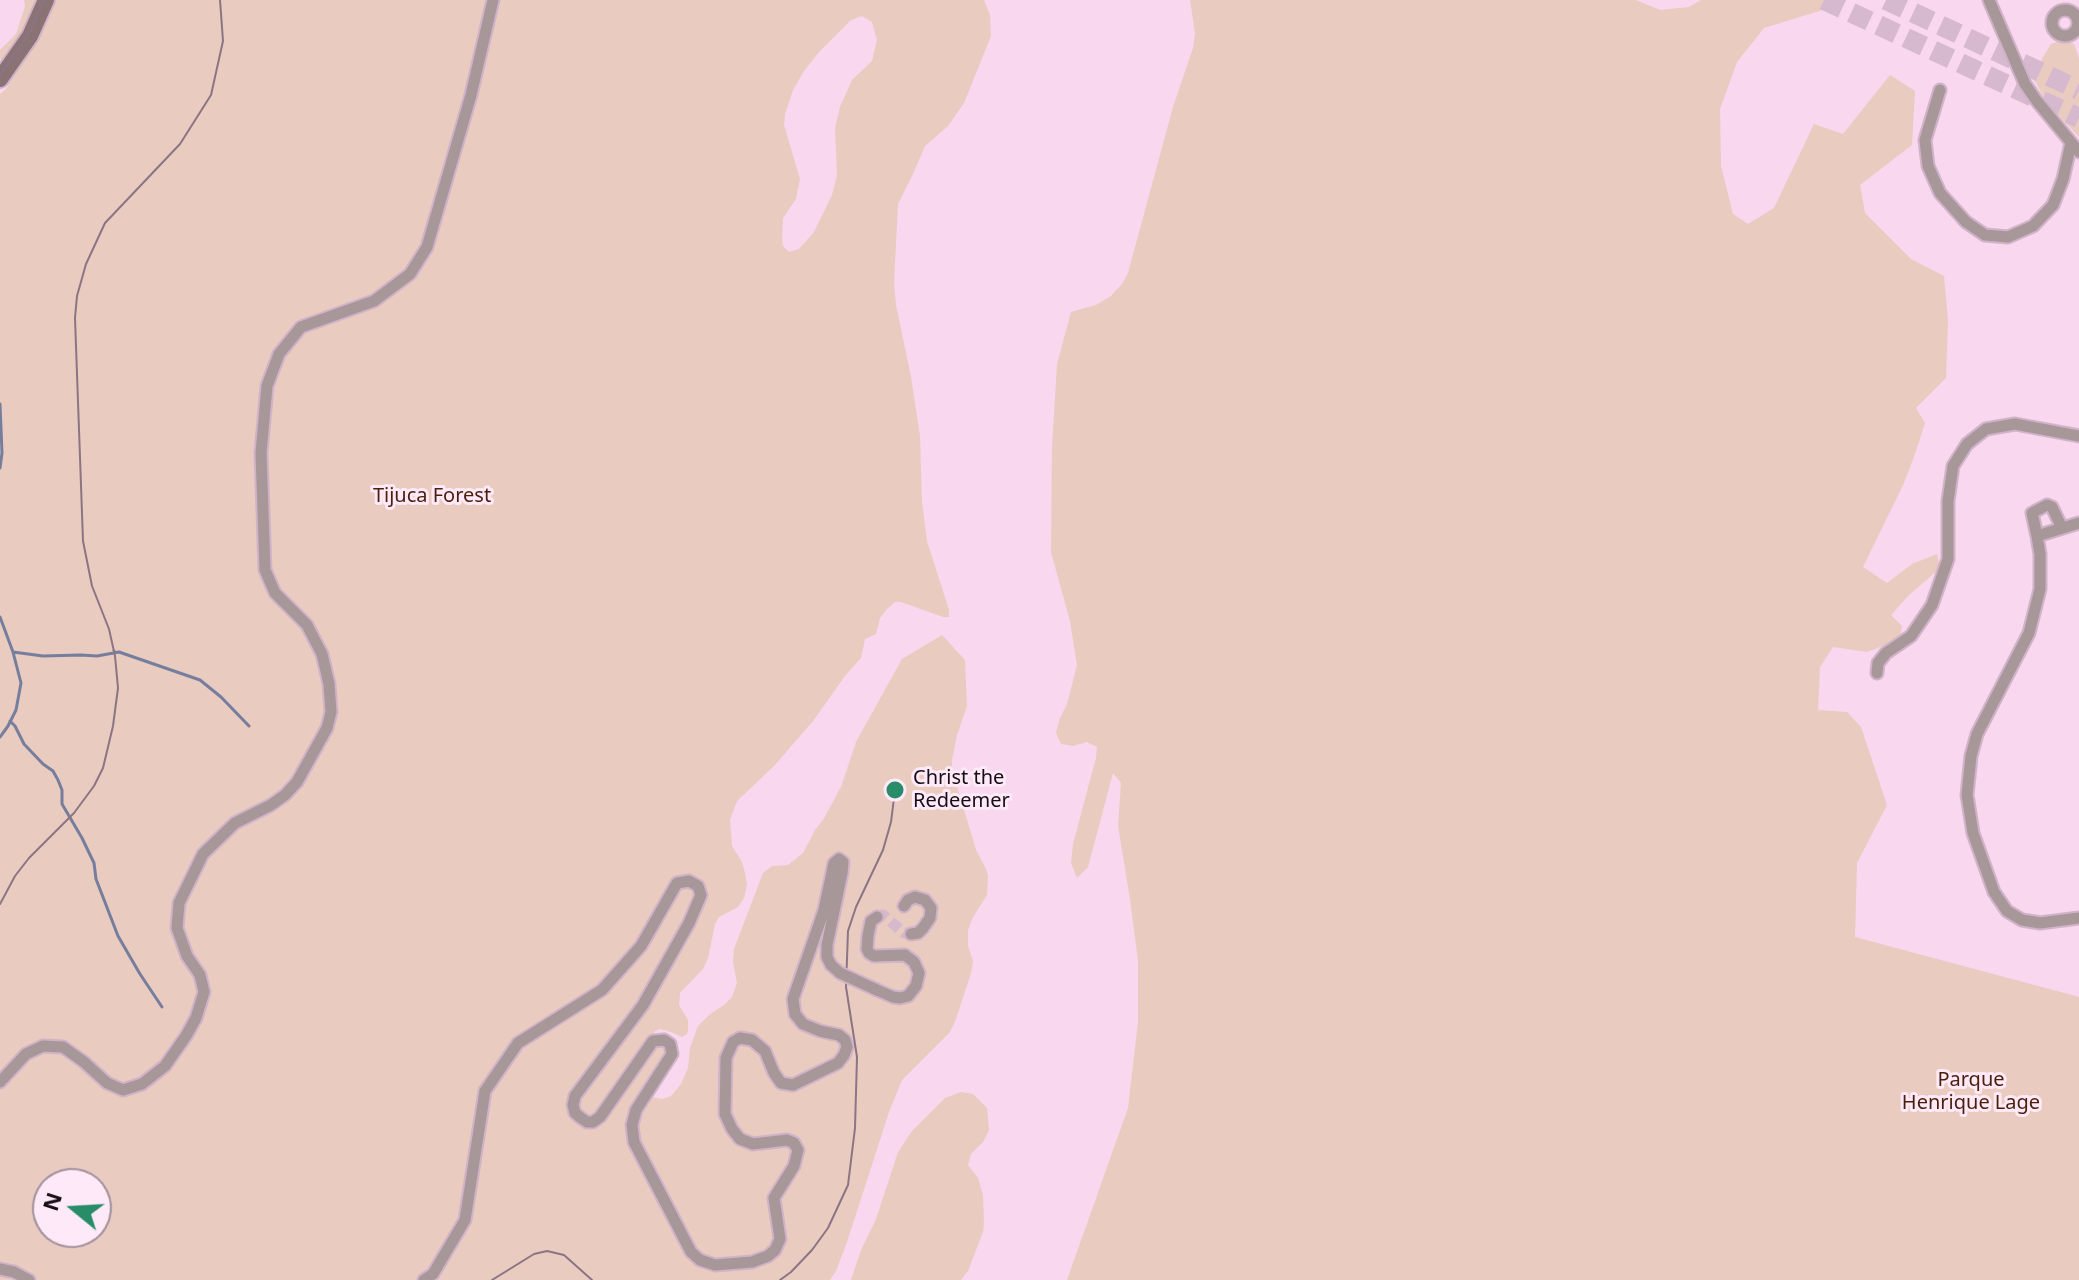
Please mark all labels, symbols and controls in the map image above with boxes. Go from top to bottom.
park label: Tijuca Forest [373,484,491,508]
place label: Christ the Redeemer [913,766,1010,813]
marker: Christ the Redeemer [884,779,906,801]
park label: Parque Henrique Lage [1902,1068,2040,1115]
north arrow [32,1168,112,1248]
text: N [34,1188,68,1214]

